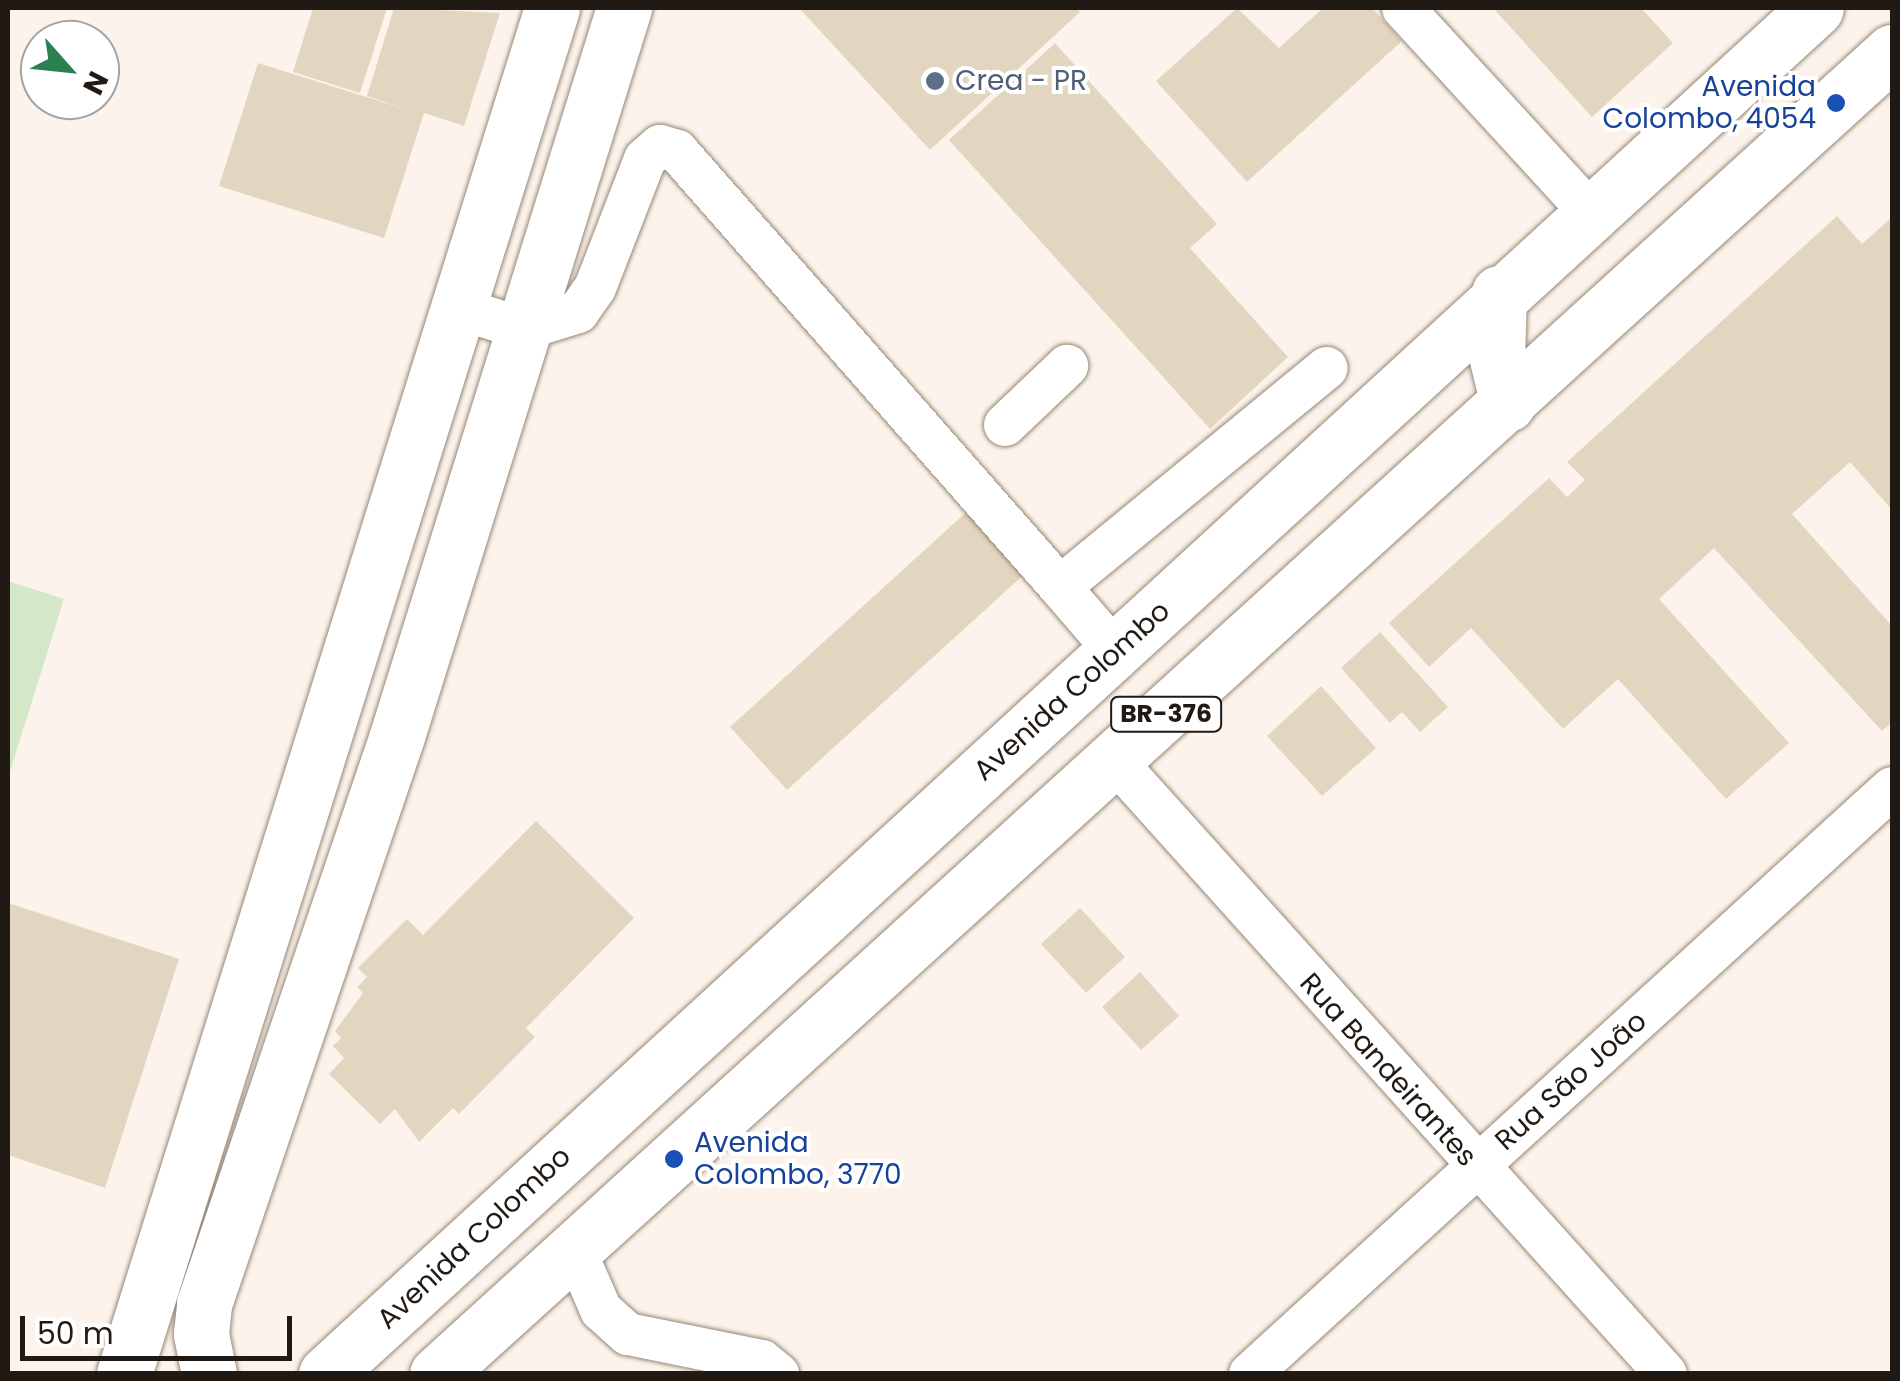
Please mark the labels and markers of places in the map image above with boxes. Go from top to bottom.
place label: Crea - PR [955,64,1087,98]
marker: Crea - PR [924,70,946,92]
place label: Avenida Colombo, 4054 [1603,70,1816,136]
marker: Avenida Colombo, 4054 [1825,92,1847,114]
place label: Avenida Colombo, 3770 [694,1126,902,1192]
marker: Avenida Colombo, 3770 [663,1148,685,1170]

